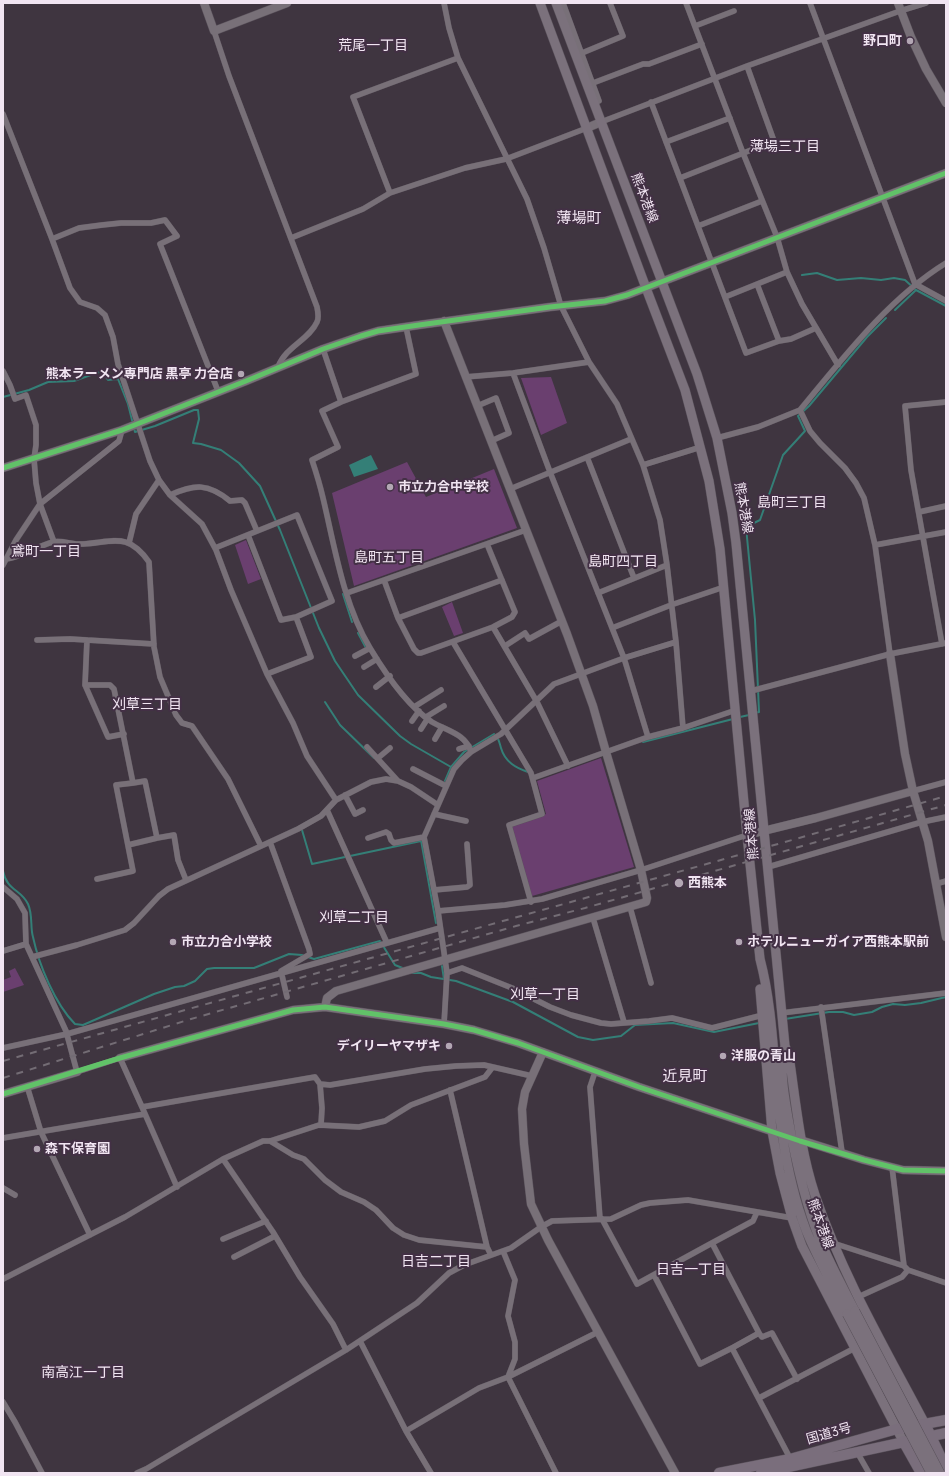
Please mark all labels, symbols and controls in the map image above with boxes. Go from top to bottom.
place label: 野口町 [863,33,902,49]
marker: 野口町 [905,36,915,46]
district label: 荒尾一丁目 [338,38,408,54]
district label: 薄場三丁目 [750,139,820,155]
street label: 熊本港線 [627,171,661,225]
district label: 薄場町 [557,210,601,228]
place label: 熊本ラーメン専門店 黒亭 力合店 [46,366,233,382]
marker: 熊本ラーメン専門店 黒亭 力合店 [236,369,246,379]
place label: 市立力合中学校 [398,479,489,495]
street label: 熊本港線 [731,481,755,535]
marker: 市立力合中学校 [385,482,395,492]
district label: 島町三丁目 [757,495,827,511]
district label: 鳶町一丁目 [11,544,81,560]
district label: 島町五丁目 [354,550,424,566]
district label: 島町四丁目 [588,554,658,570]
district label: 刈草三丁目 [112,697,182,713]
street label: 熊本港線 [742,807,762,861]
place label: 西熊本 [688,875,727,891]
marker: 西熊本 [673,877,685,889]
district label: 刈草二丁目 [319,910,389,926]
place label: 市立力合小学校 [181,934,272,950]
place label: ホテルニューガイア西熊本駅前 [747,934,929,950]
marker: 市立力合小学校 [168,937,178,947]
marker: ホテルニューガイア西熊本駅前 [734,937,744,947]
district label: 刈草一丁目 [510,987,580,1003]
place label: デイリーヤマザキ [337,1038,441,1054]
marker: デイリーヤマザキ [444,1041,454,1051]
place label: 洋服の青山 [731,1048,796,1064]
marker: 洋服の青山 [718,1051,728,1061]
district label: 近見町 [663,1068,707,1086]
place label: 森下保育園 [45,1141,110,1157]
marker: 森下保育園 [32,1144,42,1154]
street label: 熊本港線 [804,1197,836,1251]
district label: 日吉二丁目 [401,1254,471,1270]
district label: 日吉一丁目 [656,1262,726,1278]
district label: 南高江一丁目 [41,1365,125,1381]
street label: 国道3号 [805,1420,853,1448]

